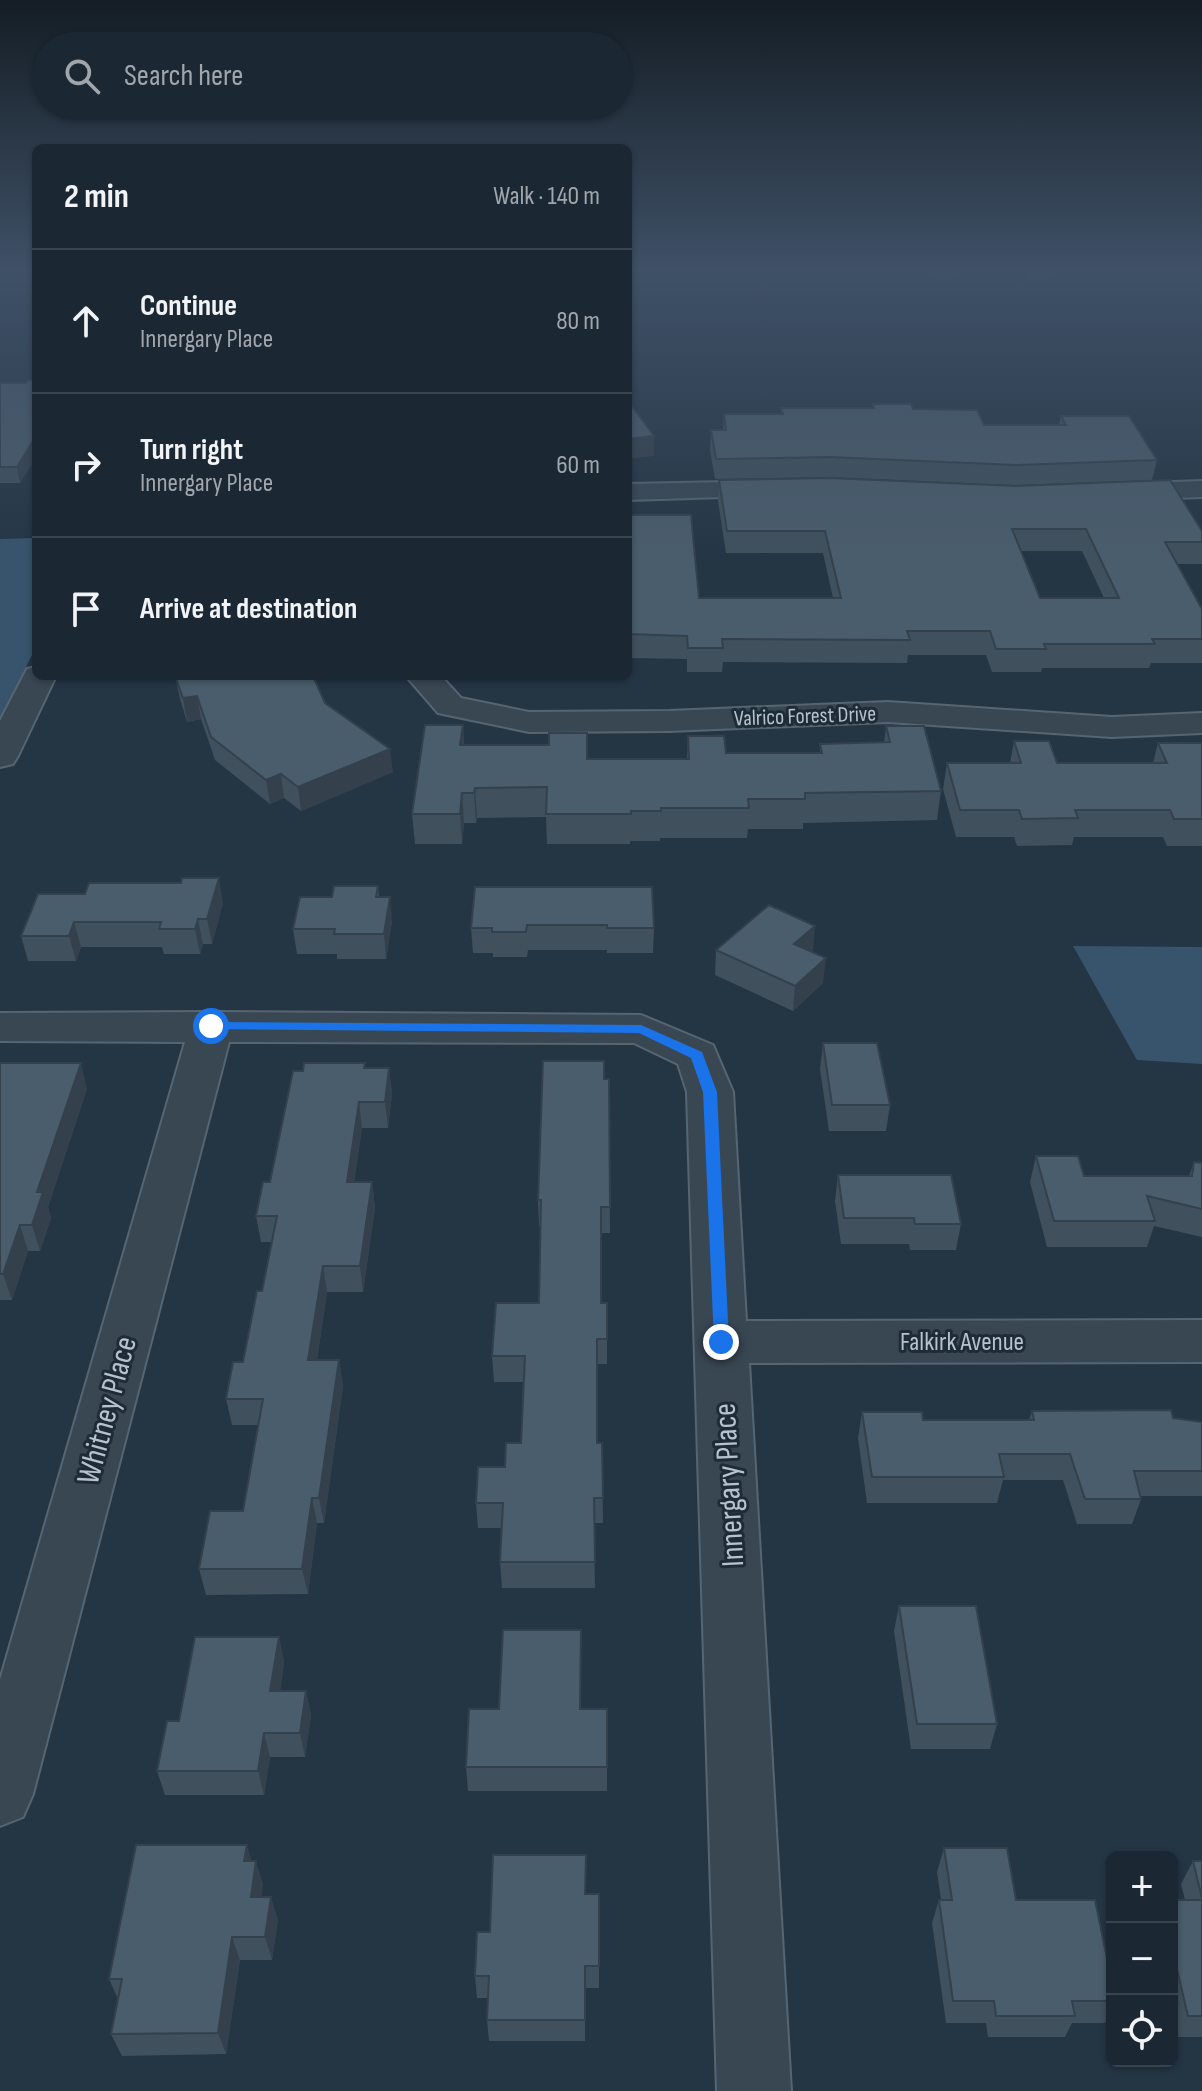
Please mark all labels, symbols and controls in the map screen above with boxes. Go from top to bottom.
search box [32,32,632,120]
icon: search [60,54,104,98]
text: Search here [124,58,243,94]
text: 2 min [64,176,129,217]
text: Walk · 140 m [493,181,600,212]
text: Continue [140,288,237,324]
icon: ahead [64,299,108,343]
text: 80 m [556,306,600,337]
text: Innergary Place [140,324,273,355]
text: Turn right [140,432,243,468]
icon: right [64,443,108,487]
text: 60 m [556,450,600,481]
text: Innergary Place [140,468,273,499]
icon: arrive [64,587,108,631]
text: Arrive at destination [140,591,357,627]
street label: Valrico Forest Drive [734,701,876,732]
route start [193,1008,229,1044]
route end [703,1324,739,1360]
street label: Falkirk Avenue [900,1327,1024,1358]
street label: Whitney Place [69,1332,146,1489]
street label: Innergary Place [706,1402,753,1568]
map controls [1106,1851,1178,2067]
button: + [1106,1851,1178,1923]
button: − [1106,1923,1178,1995]
button: locate [1106,1995,1178,2067]

